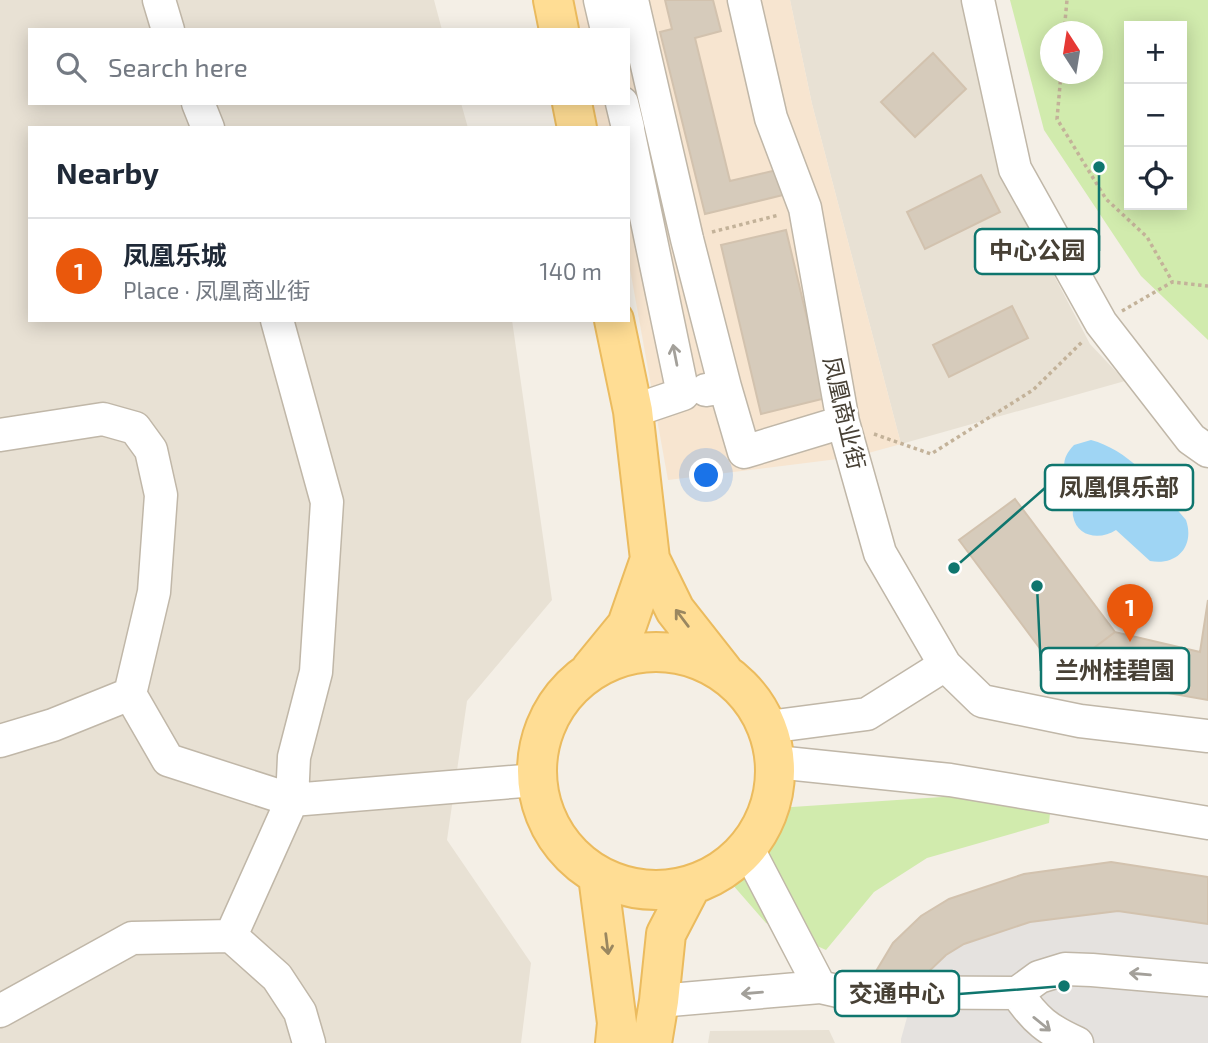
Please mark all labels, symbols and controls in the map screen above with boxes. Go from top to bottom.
north arrow [1040,21,1103,84]
map controls [1124,21,1187,210]
button: + [1124,21,1187,84]
search box [28,28,630,105]
icon: search [52,48,90,86]
text: Search here [108,51,248,82]
button: − [1124,84,1187,147]
button: locate [1124,147,1187,210]
text: Nearby [56,154,159,190]
callout: 中心公园 [975,229,1099,274]
text: 中心公园 [989,235,1085,264]
text: 凤凰乐城 [123,239,227,270]
text: 1 [74,257,84,285]
text: 140 m [540,257,602,285]
text: Place · 凤凰商业街 [123,276,310,304]
one-way arrow [668,344,681,367]
street label: 凤凰商业街 [818,354,872,472]
your location [689,458,723,492]
callout: 凤凰俱乐部 [1045,465,1193,510]
text: 凤凰俱乐部 [1059,472,1179,501]
pin: 1 [1107,584,1153,642]
one-way arrow [674,609,689,628]
callout: 兰州桂碧園 [1041,648,1189,693]
text: 兰州桂碧園 [1055,655,1175,684]
one-way arrow [601,932,614,955]
one-way arrow [1129,967,1152,980]
callout: 交通中心 [835,971,959,1016]
text: 交通中心 [849,978,945,1007]
one-way arrow [741,987,764,1000]
one-way arrow [1033,1016,1051,1032]

